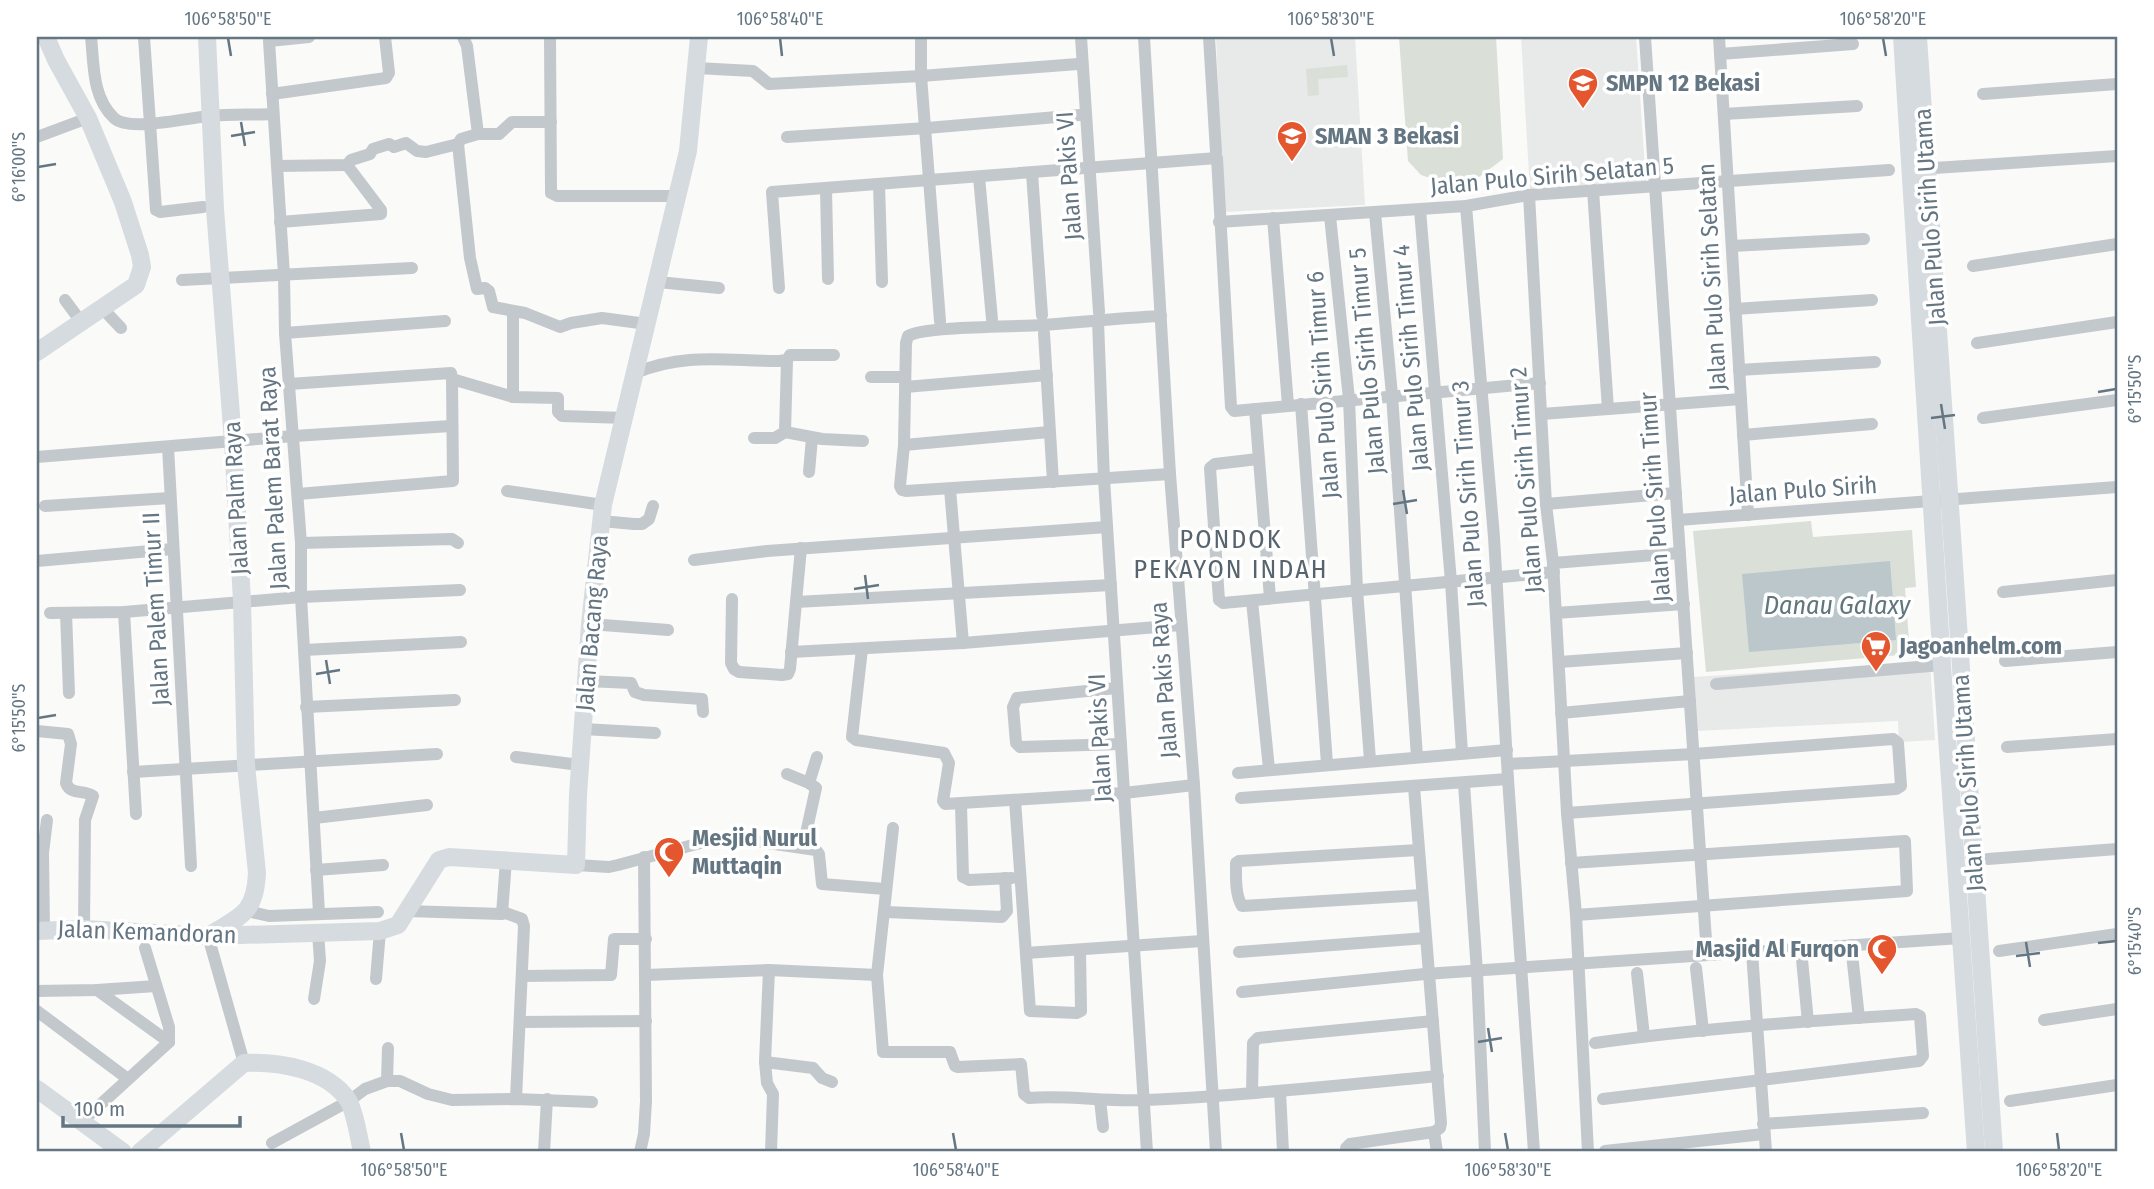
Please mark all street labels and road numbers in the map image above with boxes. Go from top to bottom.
street label: Jalan Pulo Sirih Utama [1908,107,1952,327]
street label: Jalan Pakis VI [1051,111,1087,241]
street label: Jalan Pulo Sirih Selatan 5 [1429,151,1675,201]
street label: Jalan Pulo Sirih Selatan [1692,163,1732,391]
street label: Jalan Pulo Sirih Timur 4 [1387,243,1435,473]
street label: Jalan Pulo Sirih Timur 5 [1343,247,1391,475]
street label: Jalan Pulo Sirih Timur 6 [1301,270,1345,500]
street label: Jalan Palem Barat Raya [253,366,293,590]
street label: Jalan Pulo Sirih Timur 2 [1504,366,1548,594]
street label: Jalan Pulo Sirih Timur 3 [1446,380,1490,608]
street label: Jalan Pulo Sirih Timur [1634,390,1676,603]
street label: Jalan Palm Raya [218,420,254,576]
street label: Jalan Pulo Sirih [1728,471,1878,509]
street label: Jalan Palem Timur II [137,511,175,707]
street label: Jalan Bacang Raya [570,534,614,712]
street label: Jalan Pakis Raya [1145,601,1183,759]
street label: Jalan Pakis VI [1083,673,1117,803]
street label: Jalan Pulo Sirih Utama [1946,673,1990,893]
street label: Jalan Kemandoran [57,915,237,949]

